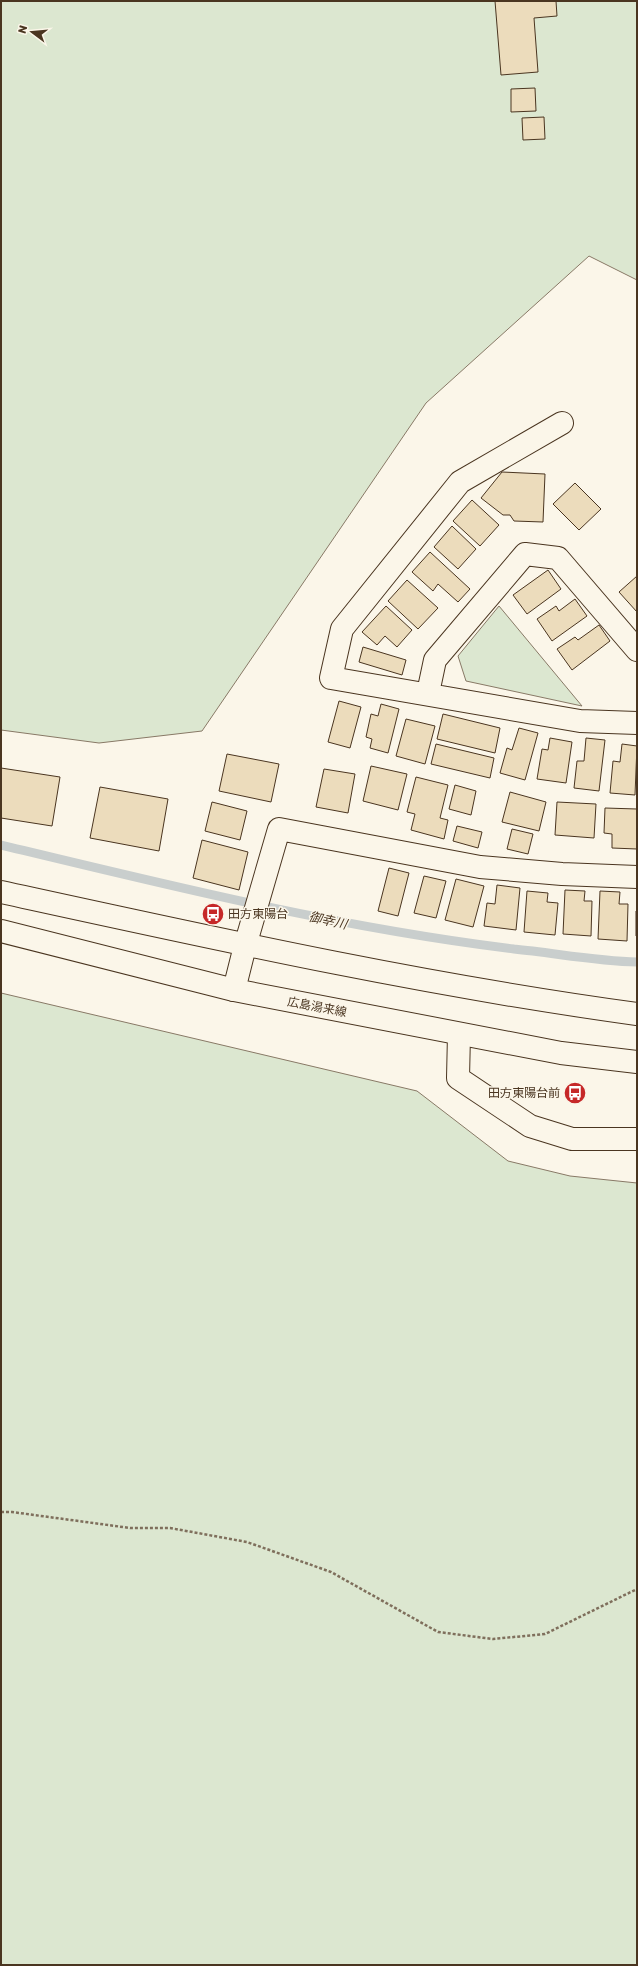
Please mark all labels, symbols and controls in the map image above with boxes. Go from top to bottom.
north arrow [12,12,52,52]
text: N [16,24,30,35]
bus stop icon: 田方東陽台 [200,901,226,927]
place label: 田方東陽台 [228,907,288,921]
water label: 御幸川 [307,909,350,932]
street label: 広島湯来線 [286,994,348,1020]
bus stop icon: 田方東陽台前 [562,1080,588,1106]
place label: 田方東陽台前 [488,1086,560,1100]

